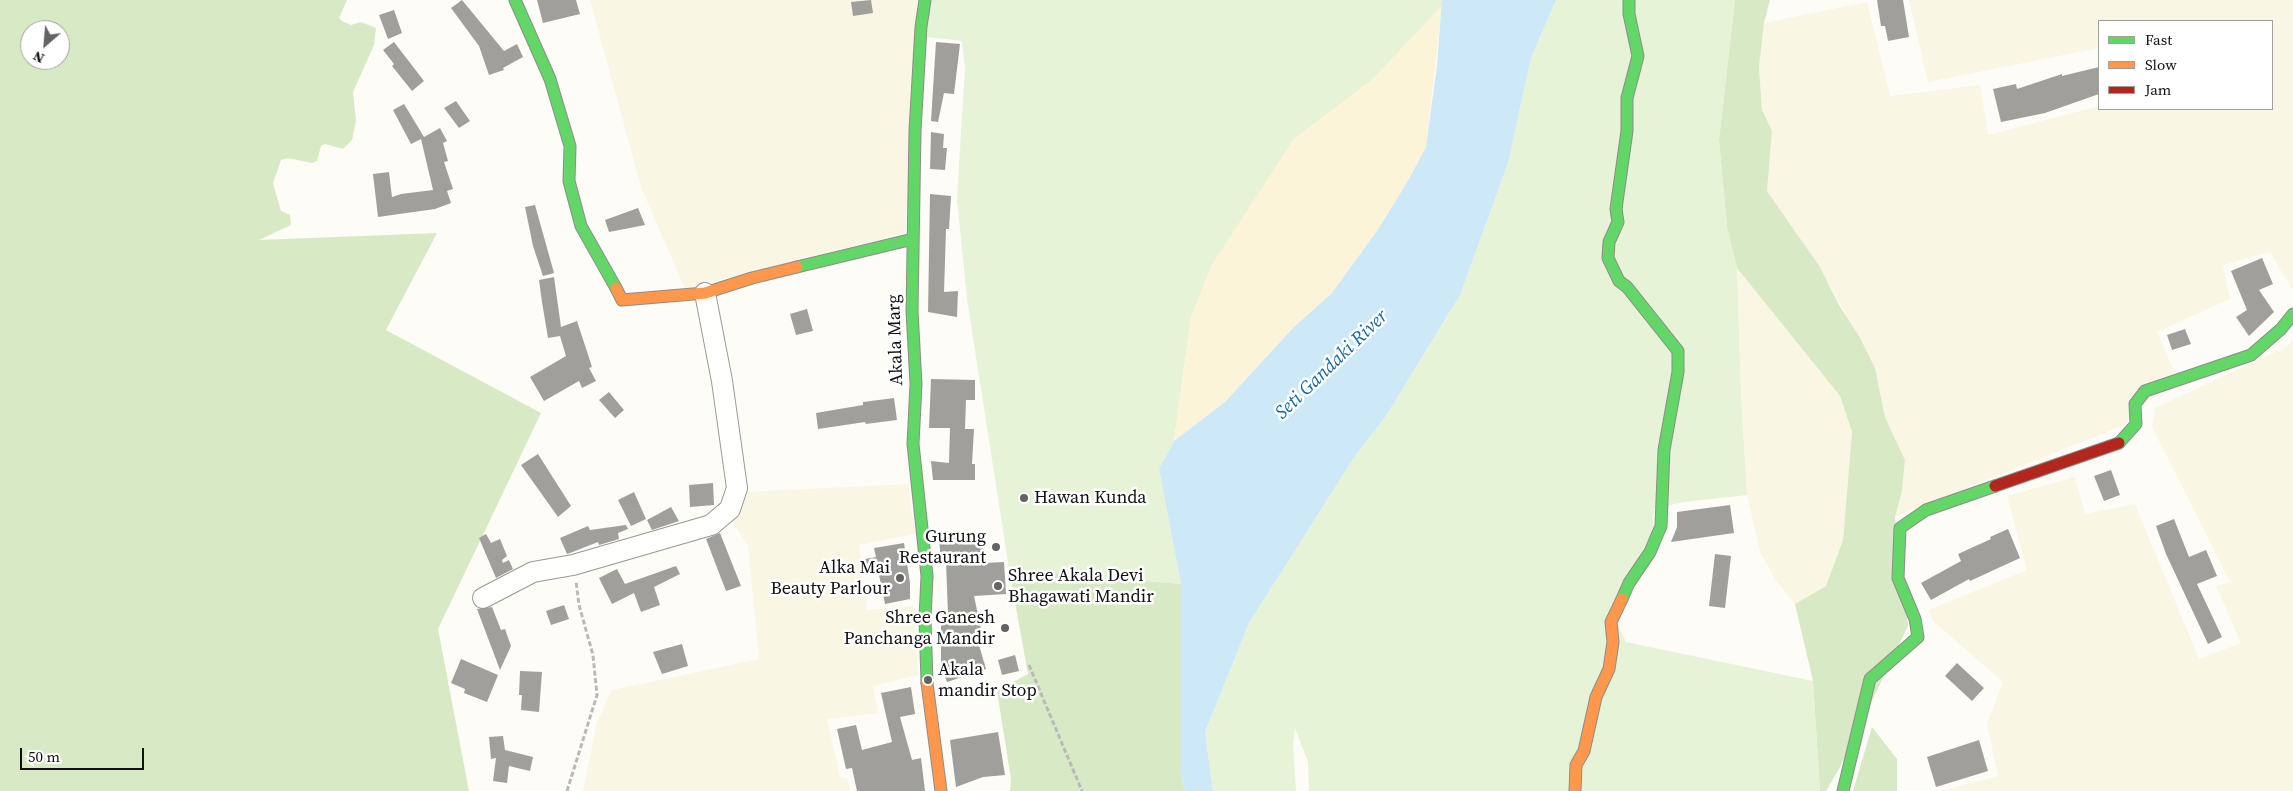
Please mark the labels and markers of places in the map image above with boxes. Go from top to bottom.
place label: Hawan Kunda [1034,487,1146,509]
marker: Hawan Kunda [1018,492,1030,504]
place label: Gurung Restaurant [899,526,986,568]
marker: Gurung Restaurant [990,541,1002,553]
place label: Alka Mai Beauty Parlour [770,557,890,600]
place label: Shree Akala Devi Bhagawati Mandir [1008,565,1154,608]
marker: Alka Mai Beauty Parlour [894,572,906,584]
marker: Shree Akala Devi Bhagawati Mandir [992,580,1004,592]
place label: Shree Ganesh Panchanga Mandir [844,607,995,650]
marker: Shree Ganesh Panchanga Mandir [999,622,1011,634]
place label: Akala mandir Stop [938,659,1037,702]
marker: Akala mandir Stop [922,674,934,686]

